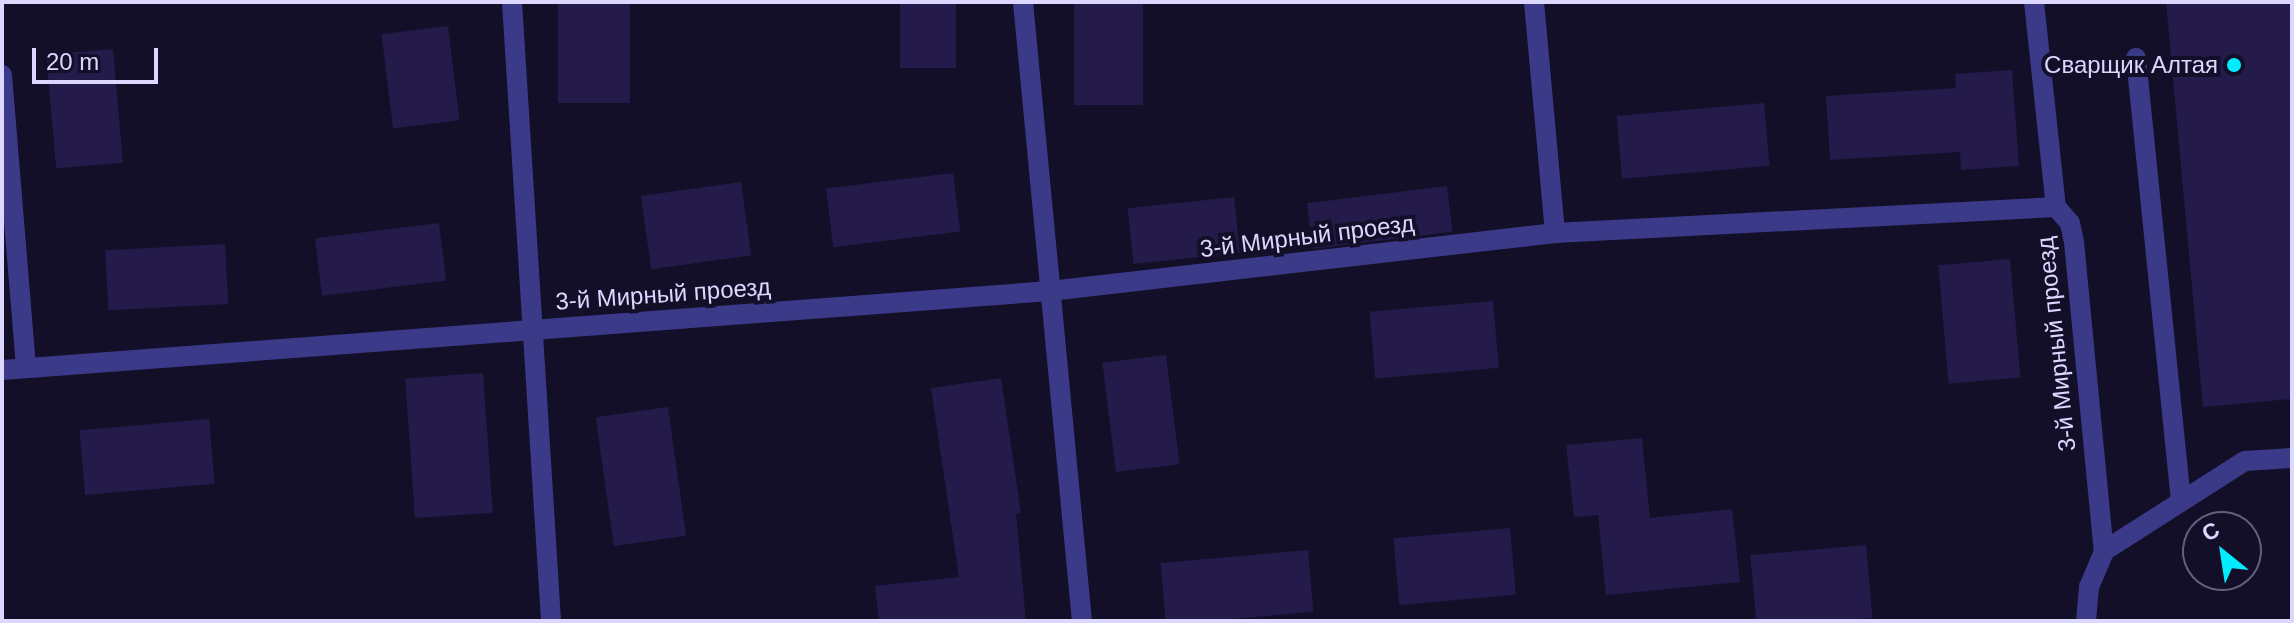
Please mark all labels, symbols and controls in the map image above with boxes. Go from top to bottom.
scale bar [36,32,162,82]
text: 20 m [46,48,99,75]
place label: Сварщик Алтая [2044,51,2218,79]
marker: Сварщик Алтая [2225,56,2243,74]
street label: 3-й Мирный проезд [1198,209,1416,263]
street label: 3-й Мирный проезд [2030,235,2082,453]
street label: 3-й Мирный проезд [554,272,772,316]
north arrow [2182,511,2262,591]
text: С [2198,517,2224,546]

